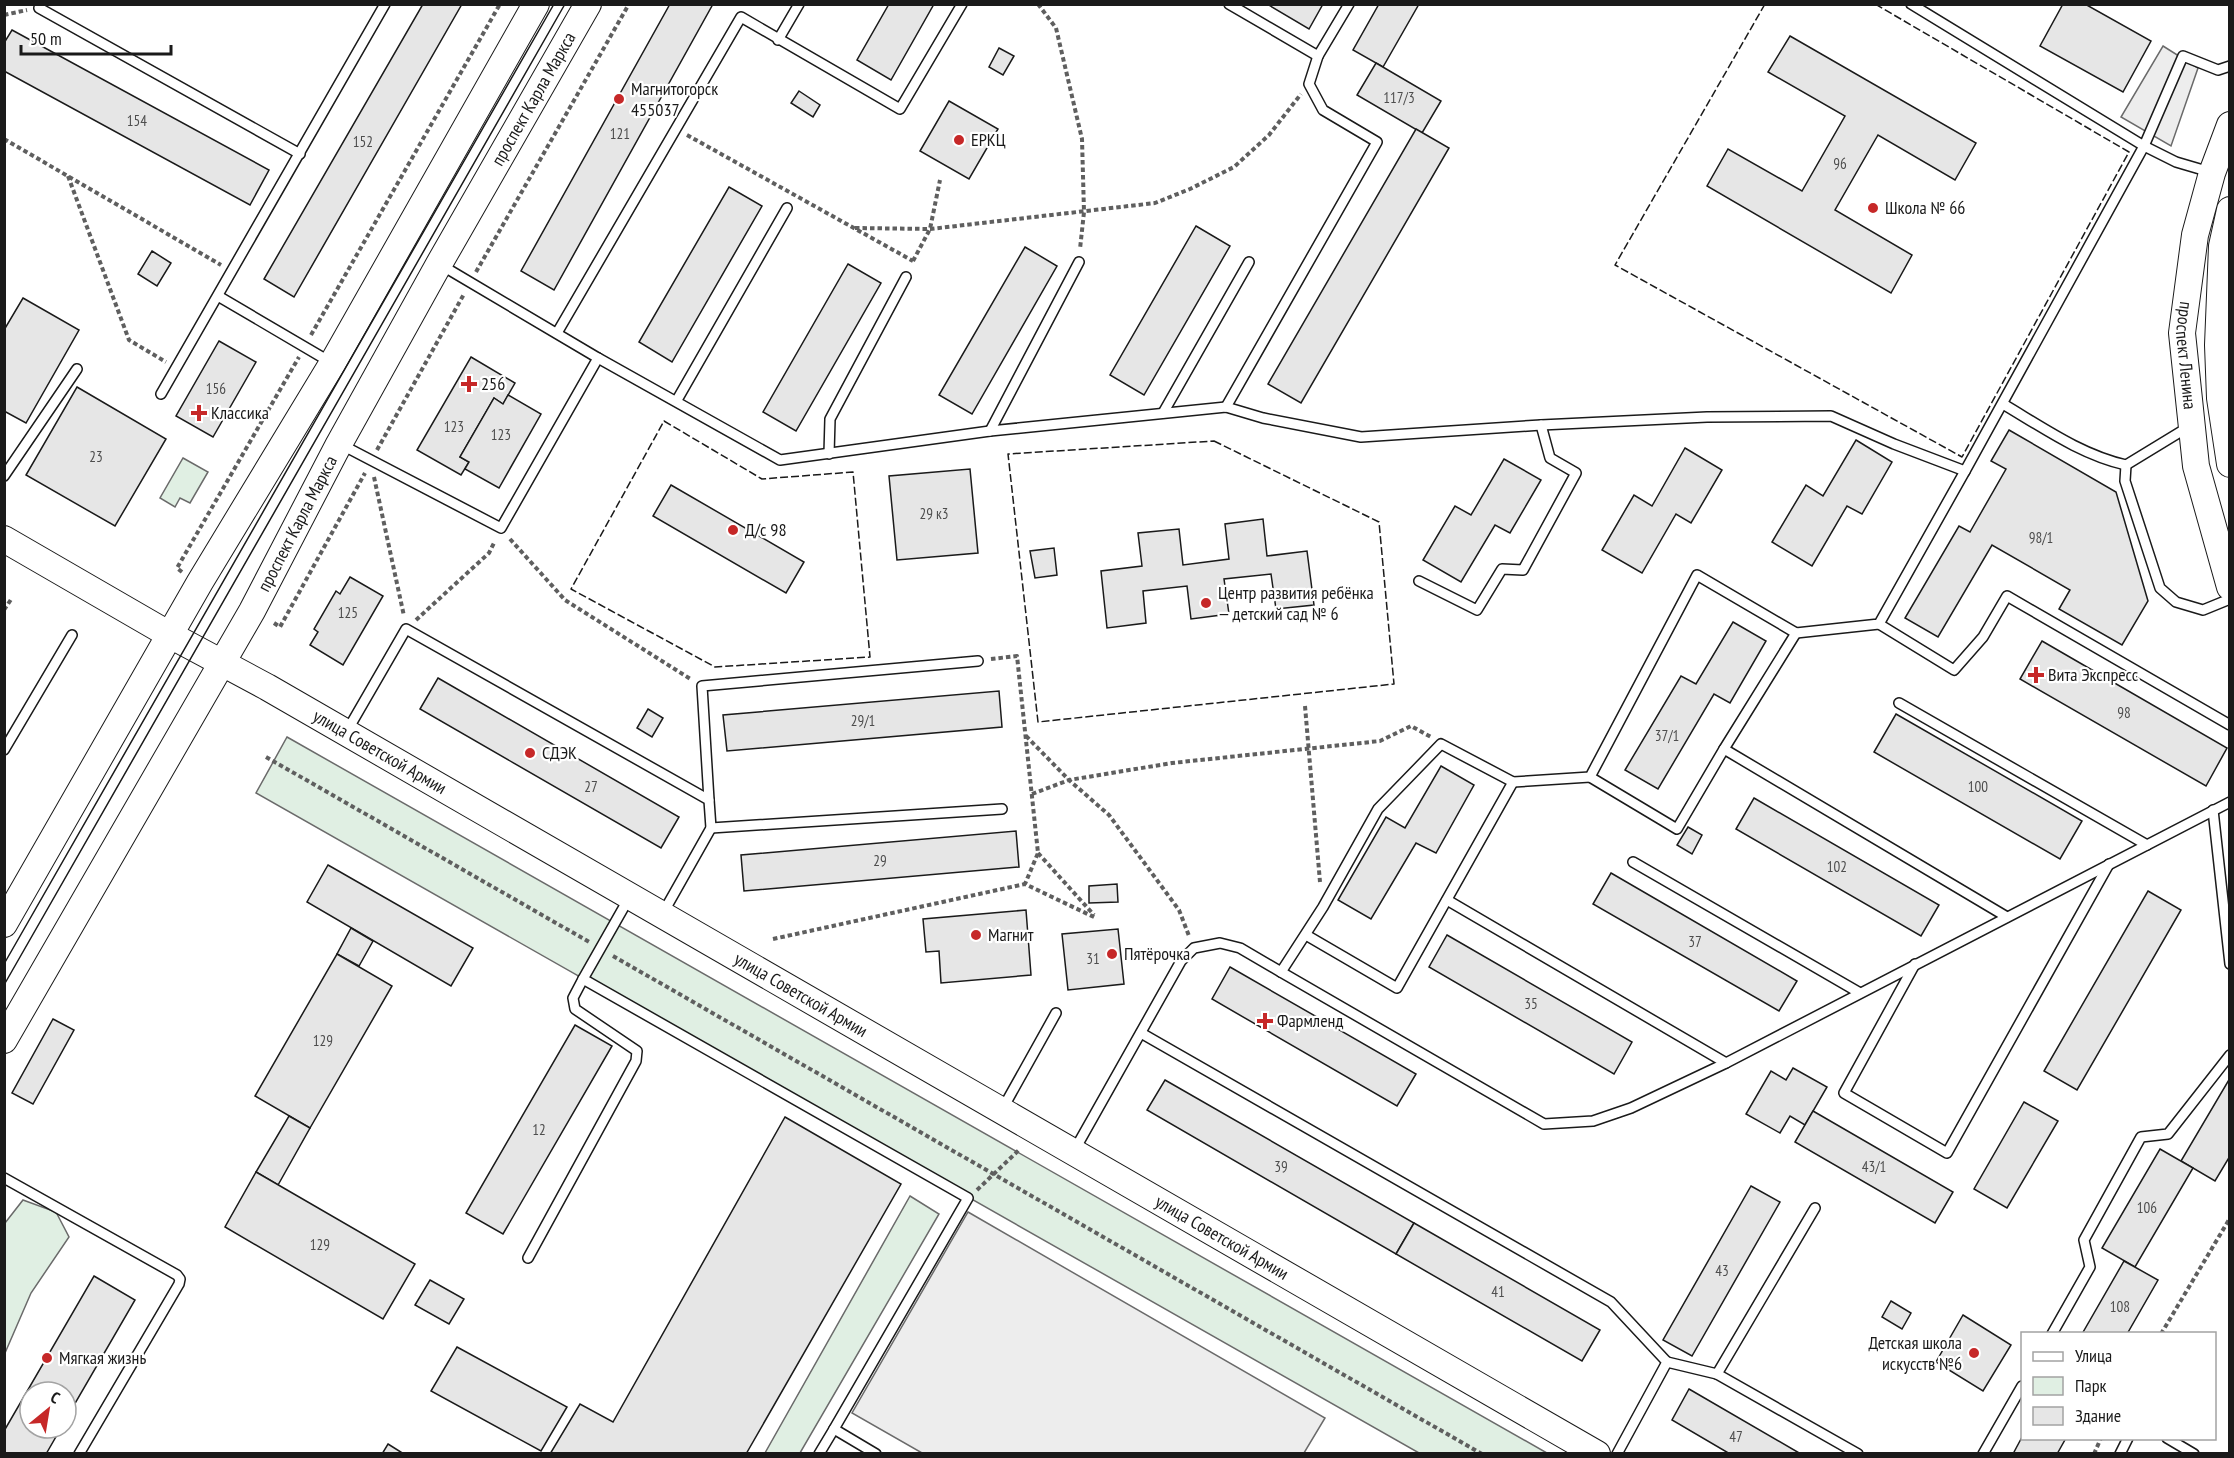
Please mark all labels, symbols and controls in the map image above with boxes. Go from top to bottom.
scale bar [21,18,171,56]
text: 50 m [30,27,62,50]
street label: проспект Карла Маркса [486,28,581,170]
place label: Магнитогорск 455037 [631,77,718,121]
house number: 117/3 [1383,88,1415,107]
marker: Магнитогорск 455037 [612,92,626,106]
house number: 154 [127,111,147,130]
house number: 121 [610,124,630,143]
place label: ЕРКЦ [971,128,1006,151]
house number: 152 [353,132,373,151]
marker: ЕРКЦ [952,133,966,147]
house number: 96 [1833,154,1847,173]
place label: Школа № 66 [1885,196,1965,219]
marker: Школа № 66 [1866,201,1880,215]
street label: проспект Ленина [2171,300,2202,410]
place label: 256 [481,372,505,395]
marker: 256 [462,377,476,391]
house number: 156 [206,379,226,398]
place label: Классика [211,401,269,424]
marker: Классика [192,406,206,420]
house number: 123 [444,417,464,436]
house number: 123 [491,425,511,444]
house number: 23 [89,447,103,466]
street label: проспект Карла Маркса [252,451,342,595]
house number: 29 к3 [919,504,949,523]
place label: Д/с 98 [745,518,787,541]
marker: Д/с 98 [726,523,740,537]
house number: 98/1 [2029,528,2053,547]
place label: Центр развития ребёнка — детский сад № 6 [1218,581,1374,625]
marker: Центр развития ребёнка — детский сад № 6 [1199,596,1213,610]
house number: 125 [338,603,358,622]
place label: Вита Экспресс [2048,663,2139,686]
marker: Вита Экспресс [2029,668,2043,682]
house number: 98 [2117,703,2131,722]
street label: улица Советской Армии [309,704,451,799]
house number: 29/1 [851,711,875,730]
house number: 37/1 [1655,726,1679,745]
place label: СДЭК [542,741,577,764]
marker: СДЭК [523,746,537,760]
house number: 27 [584,777,598,796]
house number: 100 [1968,777,1988,796]
house number: 29 [873,851,887,870]
house number: 102 [1827,857,1847,876]
place label: Магнит [988,923,1034,946]
marker: Магнит [969,928,983,942]
house number: 37 [1688,932,1702,951]
place label: Пятёрочка [1124,942,1190,965]
street label: улица Советской Армии [730,947,872,1042]
marker: Пятёрочка [1105,947,1119,961]
house number: 31 [1086,949,1100,968]
house number: 35 [1524,994,1538,1013]
place label: Фармленд [1277,1009,1343,1032]
marker: Фармленд [1258,1014,1272,1028]
house number: 129 [313,1031,333,1050]
house number: 12 [532,1120,546,1139]
house number: 39 [1274,1157,1288,1176]
house number: 43/1 [1862,1157,1886,1176]
street label: улица Советской Армии [1151,1190,1293,1285]
house number: 106 [2137,1198,2157,1217]
house number: 129 [310,1235,330,1254]
house number: 43 [1715,1261,1729,1280]
house number: 41 [1491,1282,1505,1301]
house number: 108 [2110,1297,2130,1316]
place label: Детская школа искусств №6 [1868,1331,1962,1375]
legend [2021,1332,2216,1440]
text: Улица [2075,1344,2112,1367]
place label: Мягкая жизнь [59,1346,146,1369]
marker: Детская школа искусств №6 [1967,1346,1981,1360]
marker: Мягкая жизнь [40,1351,54,1365]
text: Парк [2075,1374,2106,1397]
north arrow [18,1380,78,1440]
text: С [47,1387,64,1408]
text: Здание [2075,1404,2121,1427]
house number: 47 [1729,1427,1743,1446]

